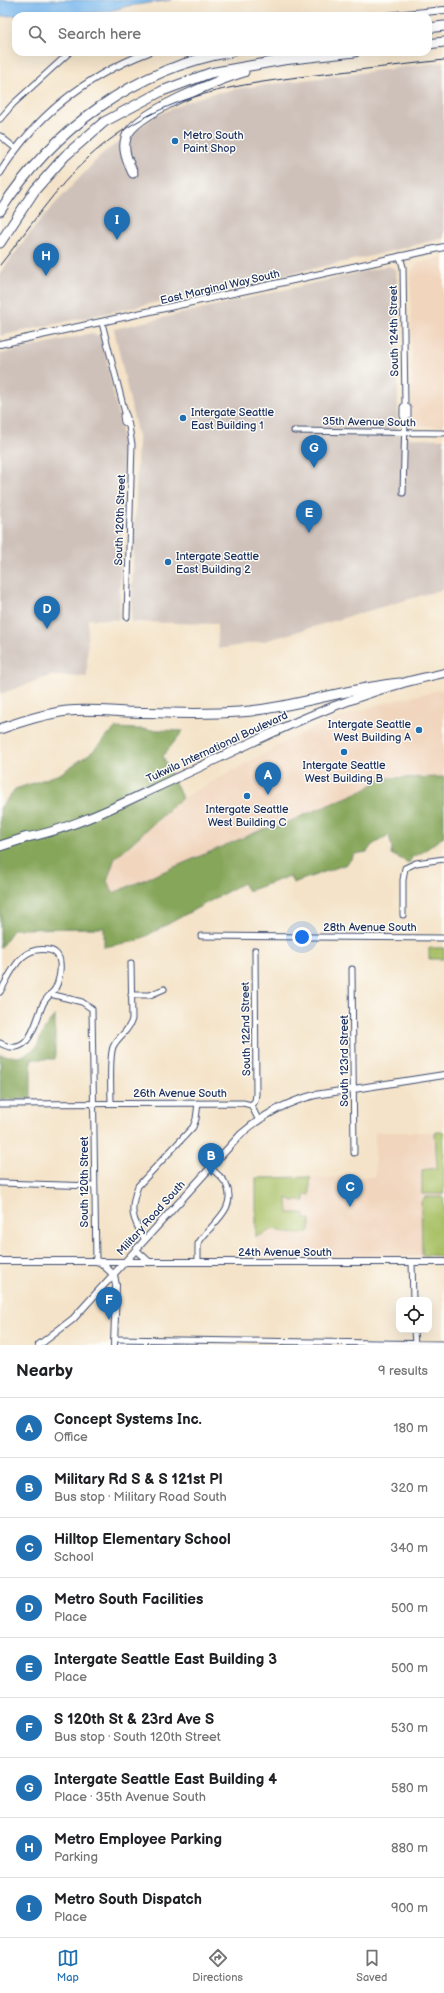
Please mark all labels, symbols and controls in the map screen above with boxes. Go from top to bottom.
search box [12,12,432,56]
icon: search [26,23,48,45]
text: Search here [58,25,141,44]
place label: Metro South Paint Shop [183,129,244,155]
marker: Metro South Paint Shop [170,136,180,146]
pin: I [104,207,130,240]
pin: H [33,243,59,276]
street label: East Marginal Way South [159,267,281,307]
street label: South 124th Street [387,285,401,377]
place label: Intergate Seattle East Building 1 [191,406,274,432]
marker: Intergate Seattle East Building 1 [178,413,188,423]
street label: 35th Avenue South [322,415,416,429]
pin: G [301,435,327,468]
street label: South 120th Street [112,474,128,566]
pin: E [296,500,322,533]
place label: Intergate Seattle East Building 2 [176,550,259,576]
marker: Intergate Seattle East Building 2 [163,557,173,567]
pin: D [34,596,60,629]
street label: Tukwila International Boulevard [144,708,290,786]
place label: Intergate Seattle West Building A [328,718,411,744]
marker: Intergate Seattle West Building A [414,725,424,735]
marker: Intergate Seattle West Building B [339,747,349,757]
place label: Intergate Seattle West Building B [303,759,386,785]
pin: A [255,762,281,795]
marker: Intergate Seattle West Building C [242,791,252,801]
place label: Intergate Seattle West Building C [206,803,289,829]
street label: 28th Avenue South [323,921,417,934]
your location [292,927,312,947]
street label: South 122nd Street [239,981,253,1076]
street label: South 123rd Street [338,1015,351,1107]
street label: 26th Avenue South [133,1087,227,1100]
street label: South 120th Street [78,1136,91,1227]
pin: B [198,1143,224,1176]
pin: C [337,1174,363,1207]
street label: Military Road South [114,1178,188,1258]
street label: 24th Avenue South [238,1246,332,1259]
pin: F [96,1287,122,1320]
map controls [396,1297,432,1333]
button: locate [396,1297,432,1333]
text: Nearby [16,1361,73,1381]
text: 9 results [378,1363,428,1379]
text: Concept Systems Inc. [54,1410,202,1429]
text: A [25,1420,33,1436]
text: 180 m [393,1420,428,1436]
text: Office [54,1429,88,1445]
text: Military Rd S & S 121st Pl [54,1470,222,1489]
text: B [24,1480,34,1496]
text: 320 m [390,1480,428,1496]
text: Bus stop · Military Road South [54,1489,227,1505]
text: Hilltop Elementary School [54,1530,231,1549]
text: C [24,1540,34,1556]
text: 340 m [390,1540,428,1556]
text: School [54,1549,94,1565]
text: Metro South Facilities [54,1590,203,1609]
text: D [24,1600,34,1616]
text: 500 m [391,1600,428,1616]
text: Place [54,1609,87,1625]
text: Intergate Seattle East Building 3 [54,1650,277,1669]
text: E [25,1660,33,1676]
text: 500 m [391,1660,428,1676]
text: Place [54,1669,87,1685]
text: S 120th St & 23rd Ave S [54,1710,214,1729]
text: F [25,1720,33,1736]
text: 530 m [391,1720,428,1736]
text: Bus stop · South 120th Street [54,1729,221,1745]
text: Intergate Seattle East Building 4 [54,1770,277,1789]
text: G [24,1780,34,1796]
text: 580 m [391,1780,428,1796]
text: Place · 35th Avenue South [54,1789,206,1805]
text: Metro Employee Parking [54,1830,222,1849]
text: H [24,1840,34,1856]
text: 880 m [391,1840,428,1856]
text: Parking [54,1849,98,1865]
text: Metro South Dispatch [54,1890,202,1909]
text: I [27,1900,31,1916]
text: 900 m [391,1900,428,1916]
text: Place [54,1909,87,1925]
tab: Map [57,1947,79,1984]
tab: Directions [192,1947,243,1984]
tab: Saved [356,1947,387,1984]

